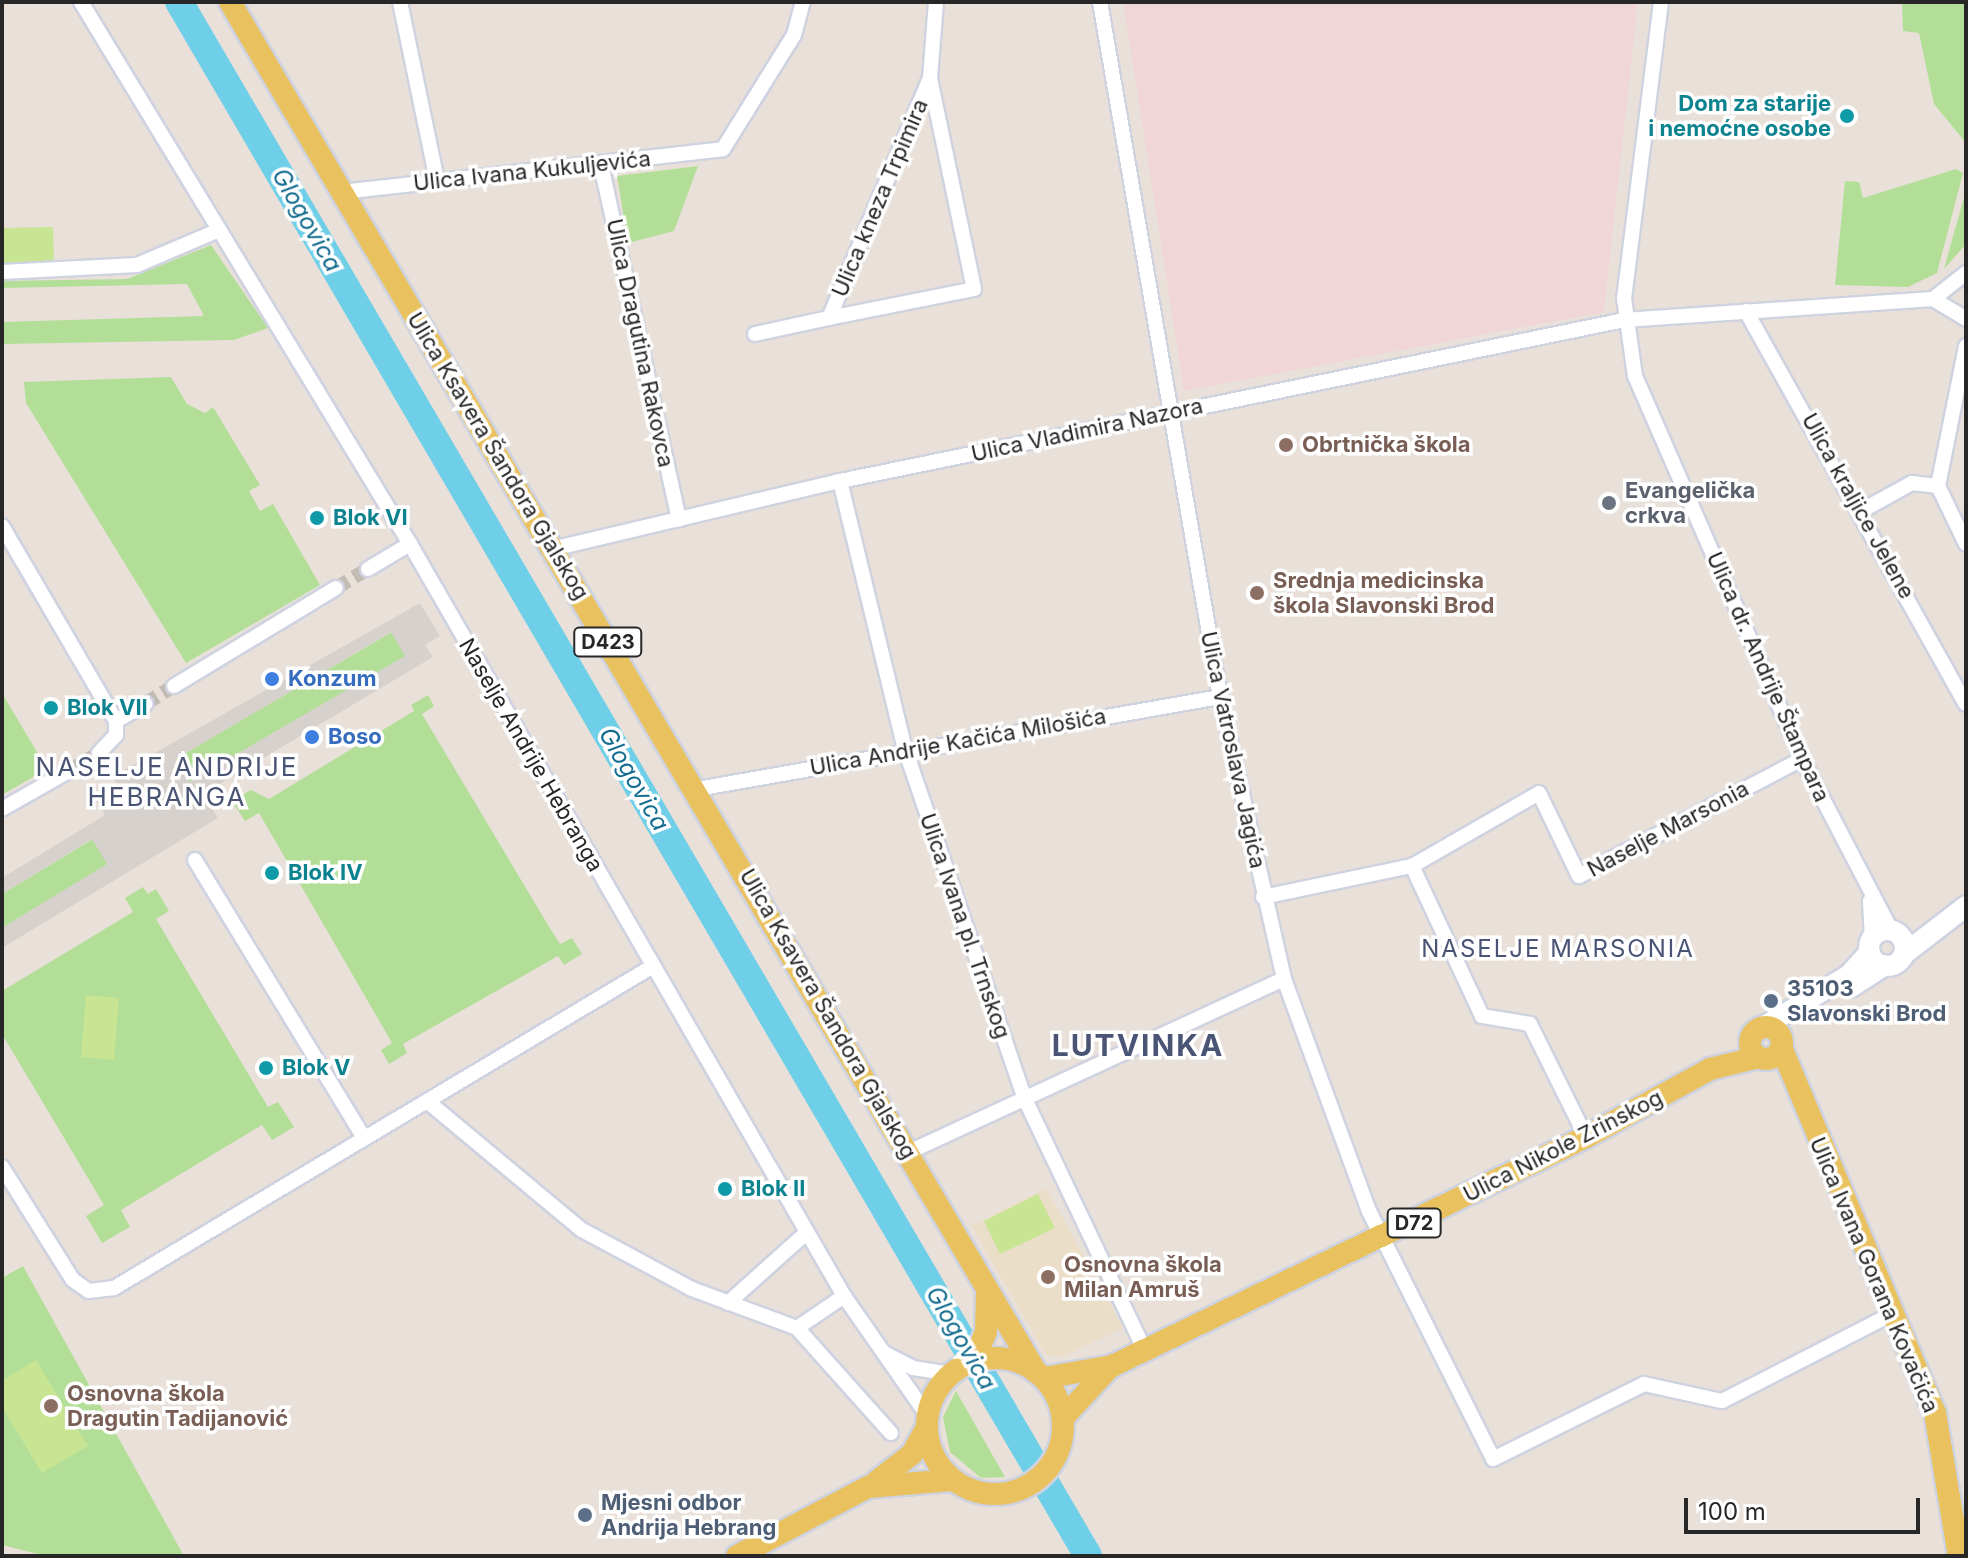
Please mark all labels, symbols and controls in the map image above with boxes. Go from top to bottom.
place label: Dom za starije i nemoćne osobe [1648,90,1831,142]
street label: Ulica kneza Trpimira [826,95,934,301]
marker: Dom za starije i nemoćne osobe [1838,107,1856,125]
street label: Ulica Ivana Kukuljevića [412,145,652,197]
water label: Glogovica [266,163,348,277]
street label: Ulica Dragutina Rakovca [601,216,679,470]
street label: Ulica Ksavera Šandora Gjalskog [402,308,594,604]
street label: Ulica Vladimira Nazora [969,393,1205,467]
street label: Ulica kraljice Jelene [1796,409,1920,603]
place label: Obrtnička škola [1302,432,1470,458]
marker: Obrtnička škola [1277,436,1295,454]
place label: Evangelička crkva [1625,477,1755,528]
marker: Evangelička crkva [1600,494,1618,512]
place label: Blok VI [333,505,408,531]
marker: Blok VI [308,509,326,527]
street label: Ulica dr. Andrije Štampara [1701,548,1835,806]
place label: Srednja medicinska škola Slavonski Brod [1273,567,1494,618]
marker: Srednja medicinska škola Slavonski Brod [1248,584,1266,602]
road number: D423 [572,626,644,658]
street label: Ulica Vatroslava Jagića [1195,629,1271,871]
street label: Naselje Andrije Hebranga [453,634,609,876]
place label: Konzum [288,666,377,692]
marker: Konzum [263,670,281,688]
place label: Blok VII [67,695,148,721]
marker: Blok VII [42,699,60,717]
street label: Ulica Andrije Kačića Milošića [808,703,1108,781]
water label: Glogovica [593,722,675,836]
place label: Boso [328,724,382,750]
marker: Boso [303,728,321,746]
district label: NASELJE ANDRIJE HEBRANGA [36,751,298,812]
street label: Naselje Marsonia [1583,775,1753,883]
street label: Ulica Ivana pl. Trnskog [914,810,1016,1042]
place label: Blok IV [288,860,363,886]
marker: Blok IV [263,864,281,882]
street label: Ulica Ksavera Šandora Gjalskog [734,864,922,1164]
district label: NASELJE MARSONIA [1421,935,1695,963]
place label: 35103 Slavonski Brod [1787,975,1946,1026]
marker: 35103 Slavonski Brod [1762,992,1780,1010]
district label: LUTVINKA [1052,1027,1224,1063]
place label: Blok V [282,1055,350,1081]
marker: Blok V [257,1059,275,1077]
street label: Ulica Nikole Zrinskog [1459,1084,1667,1208]
street label: Ulica Ivana Gorana Kovačića [1804,1133,1944,1417]
place label: Blok II [741,1176,805,1202]
marker: Blok II [716,1180,734,1198]
road number: D72 [1386,1207,1442,1239]
place label: Osnovna škola Milan Amruš [1064,1251,1222,1302]
marker: Osnovna škola Milan Amruš [1039,1268,1057,1286]
water label: Glogovica [920,1281,1002,1395]
place label: Osnovna škola Dragutin Tadijanović [67,1380,288,1432]
marker: Osnovna škola Dragutin Tadijanović [42,1397,60,1415]
scale bar [1688,1482,1924,1532]
place label: Mjesni odbor Andrija Hebrang [601,1489,776,1540]
text: 100 m [1698,1497,1766,1526]
marker: Mjesni odbor Andrija Hebrang [576,1506,594,1524]

